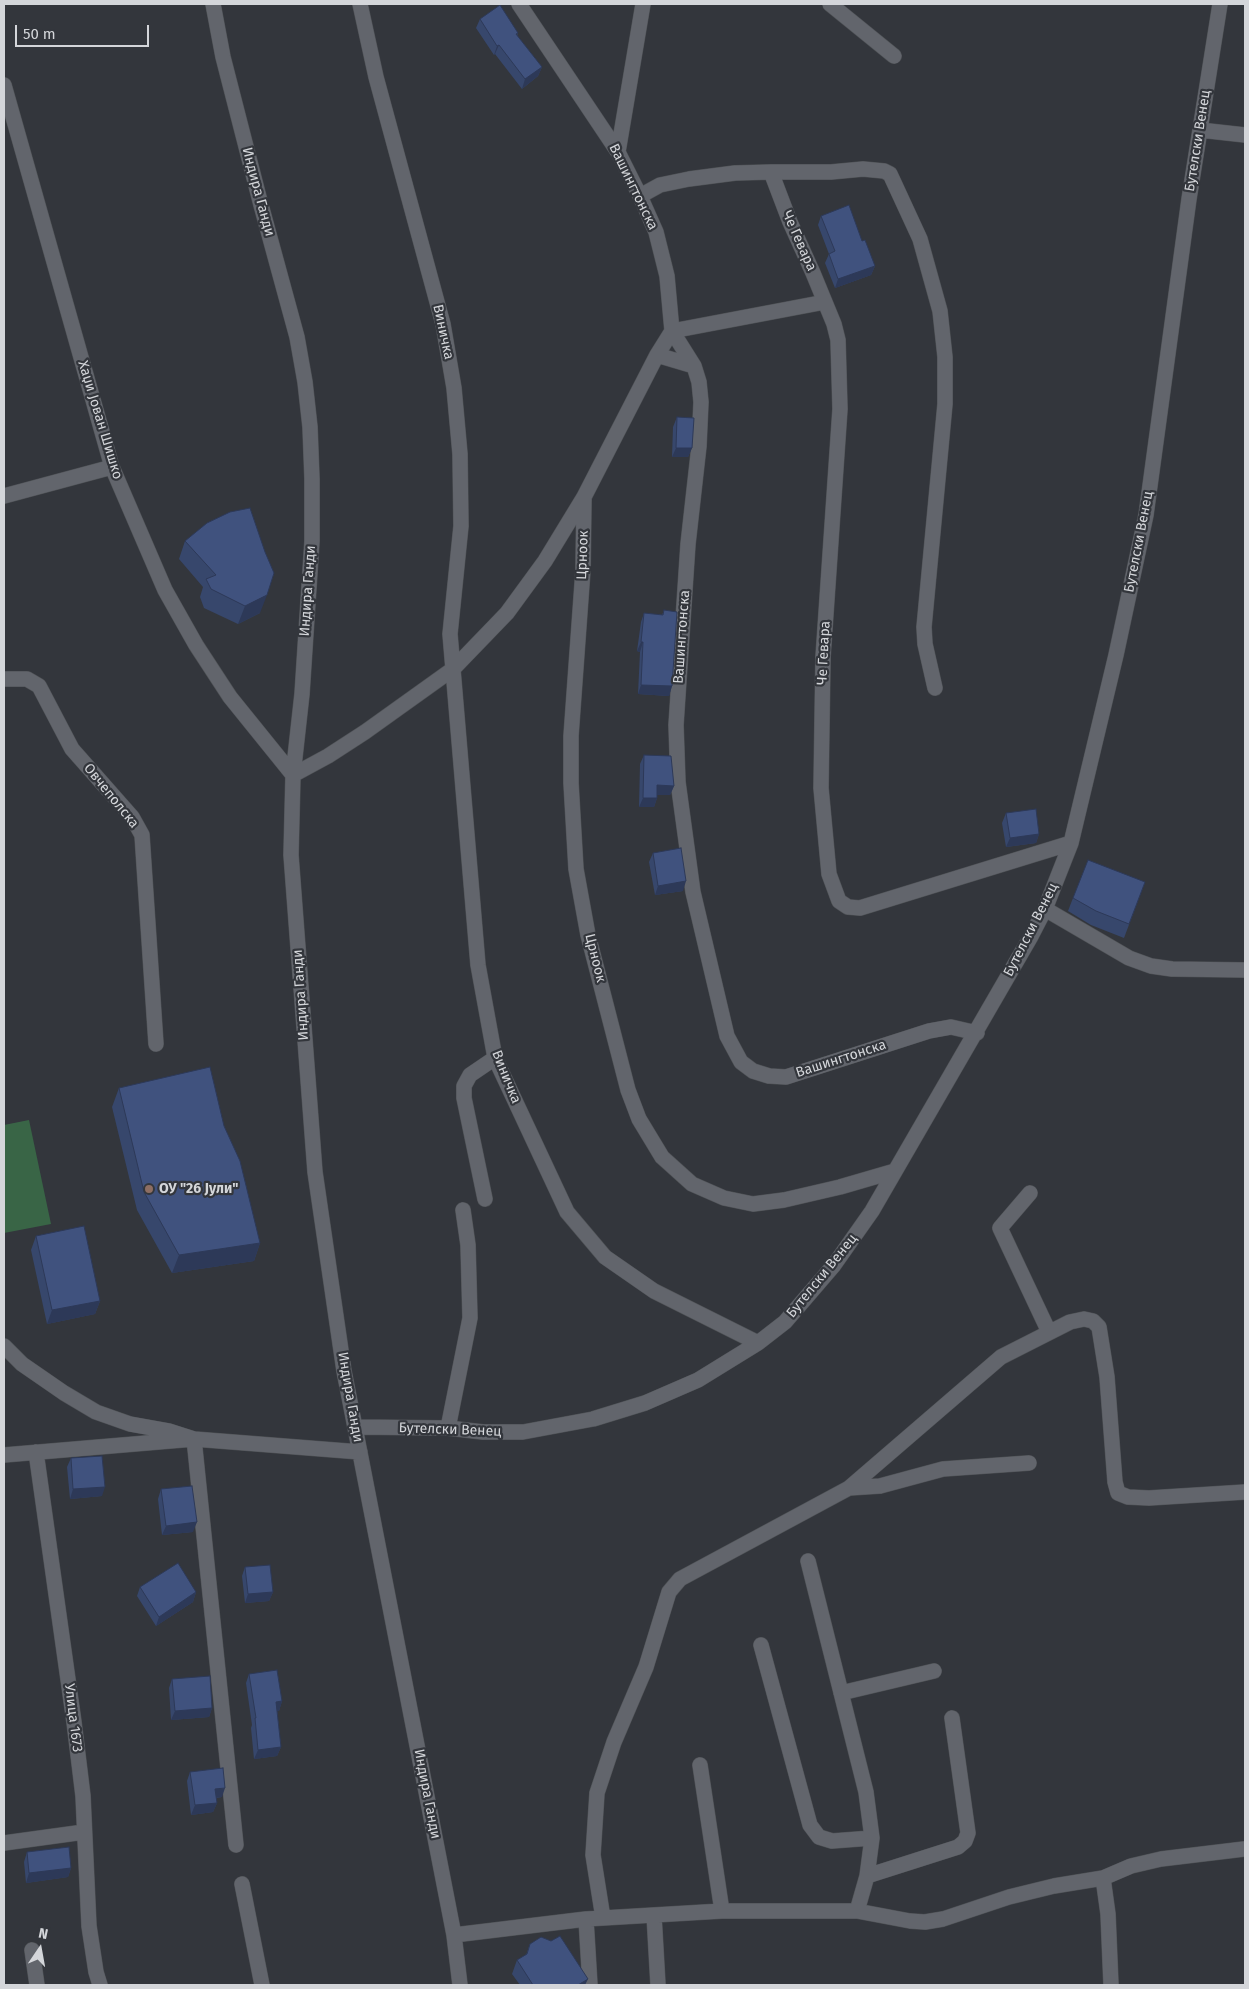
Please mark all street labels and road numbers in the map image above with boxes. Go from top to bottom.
street label: Бутелски Венец [1182,89,1214,193]
street label: Вашингтонска [605,141,661,233]
street label: Индира Ганди [238,146,278,238]
street label: Че Гевара [778,208,820,274]
street label: Виничка [429,303,457,361]
street label: Хаџи Јован Шишко [74,359,126,481]
street label: Бутелски Венец [1121,490,1157,594]
street label: Црноок [574,530,592,580]
street label: Индира Ганди [296,545,320,637]
street label: Вашингтонска [670,590,694,684]
street label: Че Гевара [814,620,834,686]
street label: Овчеполска [80,760,142,832]
street label: Бутелски Венец [1000,880,1062,980]
street label: Црноок [581,932,609,984]
street label: Индира Ганди [289,949,313,1041]
street label: Вашингтонска [794,1036,888,1082]
street label: Виничка [488,1048,524,1106]
street label: Бутелски Венец [783,1231,861,1321]
street label: Индира Ганди [334,1351,366,1443]
street label: Бутелски Венец [398,1420,502,1440]
street label: Улица 1673 [60,1683,86,1753]
street label: Индира Ганди [410,1748,444,1840]

